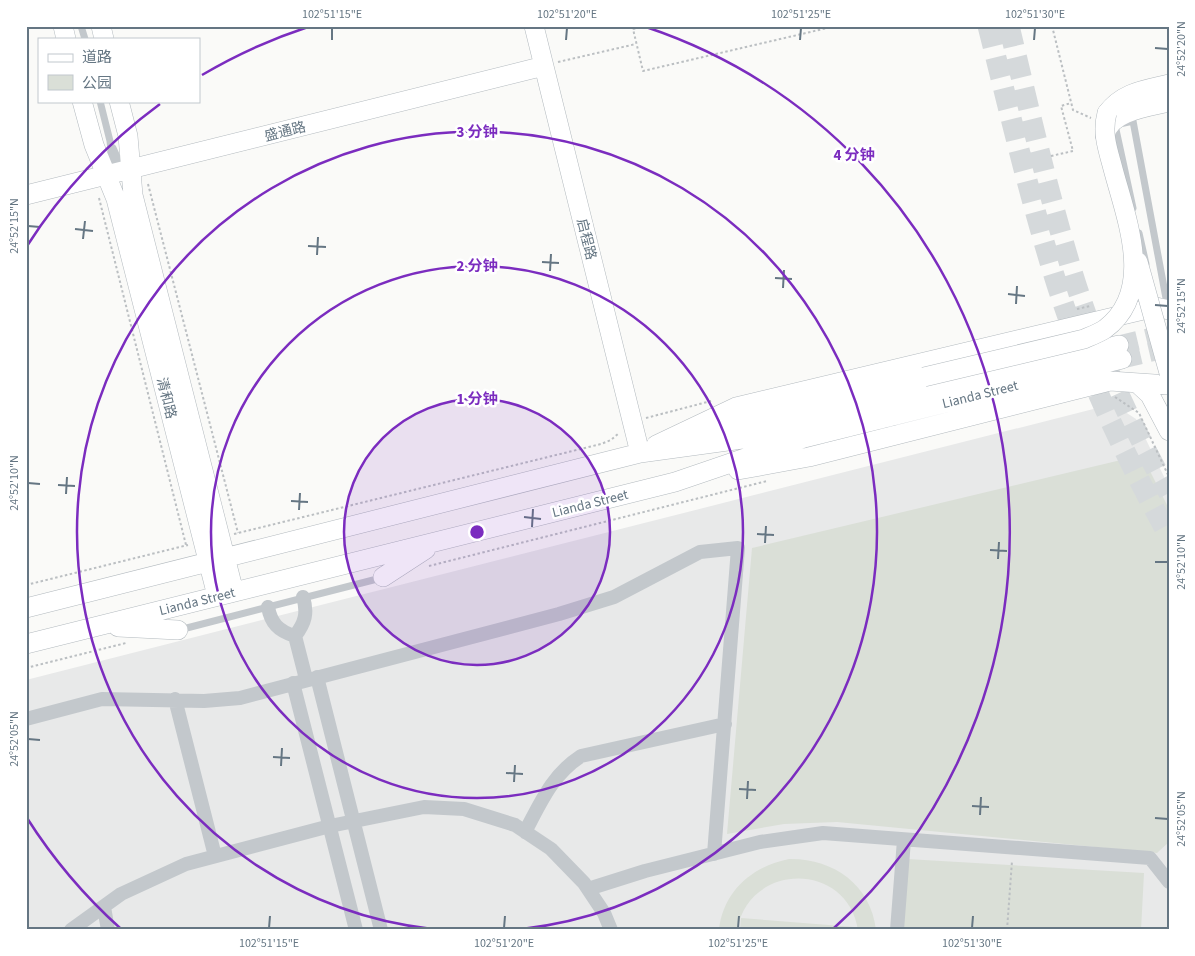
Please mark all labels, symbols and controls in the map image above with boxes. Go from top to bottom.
text: 102°51'15"E [302,6,362,23]
text: 102°51'20"E [537,6,597,23]
text: 102°51'25"E [771,6,831,23]
text: 102°51'30"E [1005,6,1065,23]
text: 24°52'20"N [1173,21,1190,77]
legend [38,38,200,102]
text: 道路 [82,47,112,68]
text: 公园 [82,73,112,94]
street label: 盛通路 [262,117,308,147]
text: 3 分钟 [457,122,497,143]
text: 4 分钟 [834,145,874,166]
text: 24°52'15"N [6,198,23,254]
street label: 启程路 [571,216,601,262]
text: 2 分钟 [457,256,497,277]
text: 24°52'15"N [1173,278,1190,334]
street label: 清和路 [151,375,181,421]
street label: Lianda Street [940,376,1021,414]
text: 1 分钟 [457,389,497,410]
text: 24°52'10"N [6,455,23,511]
street label: Lianda Street [550,485,631,523]
centre of rings [468,523,486,541]
text: 24°52'10"N [1173,534,1190,590]
street label: Lianda Street [157,583,238,621]
text: 24°52'05"N [6,711,23,767]
text: 24°52'05"N [1173,791,1190,847]
text: 102°51'15"E [239,935,299,952]
text: 102°51'20"E [474,935,534,952]
text: 102°51'25"E [708,935,768,952]
text: 102°51'30"E [942,935,1002,952]

